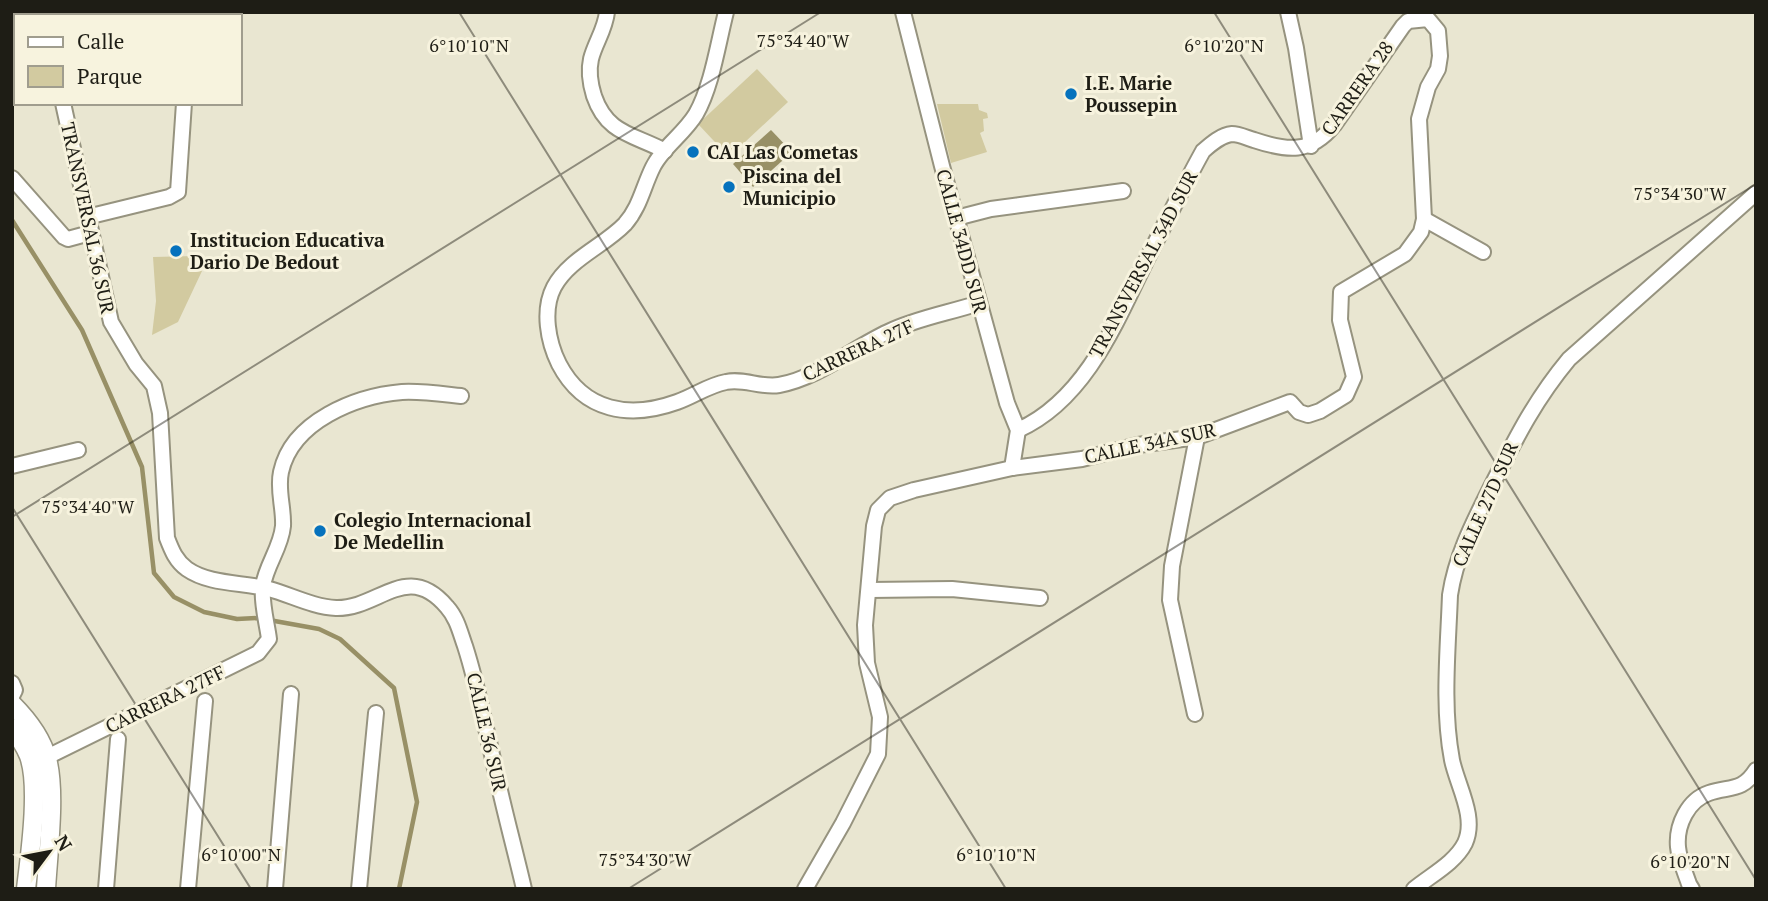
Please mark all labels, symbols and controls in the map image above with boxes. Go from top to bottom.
legend [14,14,242,105]
text: Calle [77,27,124,55]
text: 75°34'40"W [757,28,850,52]
text: 6°10'10"N [429,33,509,57]
text: 6°10'20"N [1184,33,1264,57]
street label: CARRERA 28 [1315,36,1398,140]
text: Parque [77,62,142,90]
place label: I.E. Marie Poussepin [1085,70,1178,117]
marker: I.E. Marie Poussepin [1063,86,1079,102]
street label: TRANSVERSAL 36 SUR [56,120,121,316]
place label: CAI Las Cometas [707,139,859,164]
marker: CAI Las Cometas [685,144,701,160]
place label: Piscina del Municipio [743,163,841,210]
street label: CALLE 34DD SUR [931,166,994,316]
street label: TRANSVERSAL 34D SUR [1083,166,1203,362]
marker: Piscina del Municipio [721,179,737,195]
text: 75°34'30"W [1634,181,1727,205]
place label: Institucion Educativa Dario De Bedout [190,227,385,274]
marker: Institucion Educativa Dario De Bedout [168,243,184,259]
street label: CARRERA 27F [798,313,917,386]
street label: CALLE 34A SUR [1082,416,1218,469]
street label: CALLE 27D SUR [1446,437,1523,570]
text: 75°34'40"W [42,494,135,518]
place label: Colegio Internacional De Medellin [334,507,531,554]
marker: Colegio Internacional De Medellin [312,523,328,539]
street label: CARRERA 27FF [101,659,229,738]
street label: CALLE 36 SUR [462,670,513,794]
north arrow [14,817,84,887]
text: N [49,830,79,856]
text: 6°10'00"N [201,842,281,866]
text: 6°10'10"N [956,842,1036,866]
text: 75°34'30"W [599,847,692,871]
text: 6°10'20"N [1650,849,1730,873]

